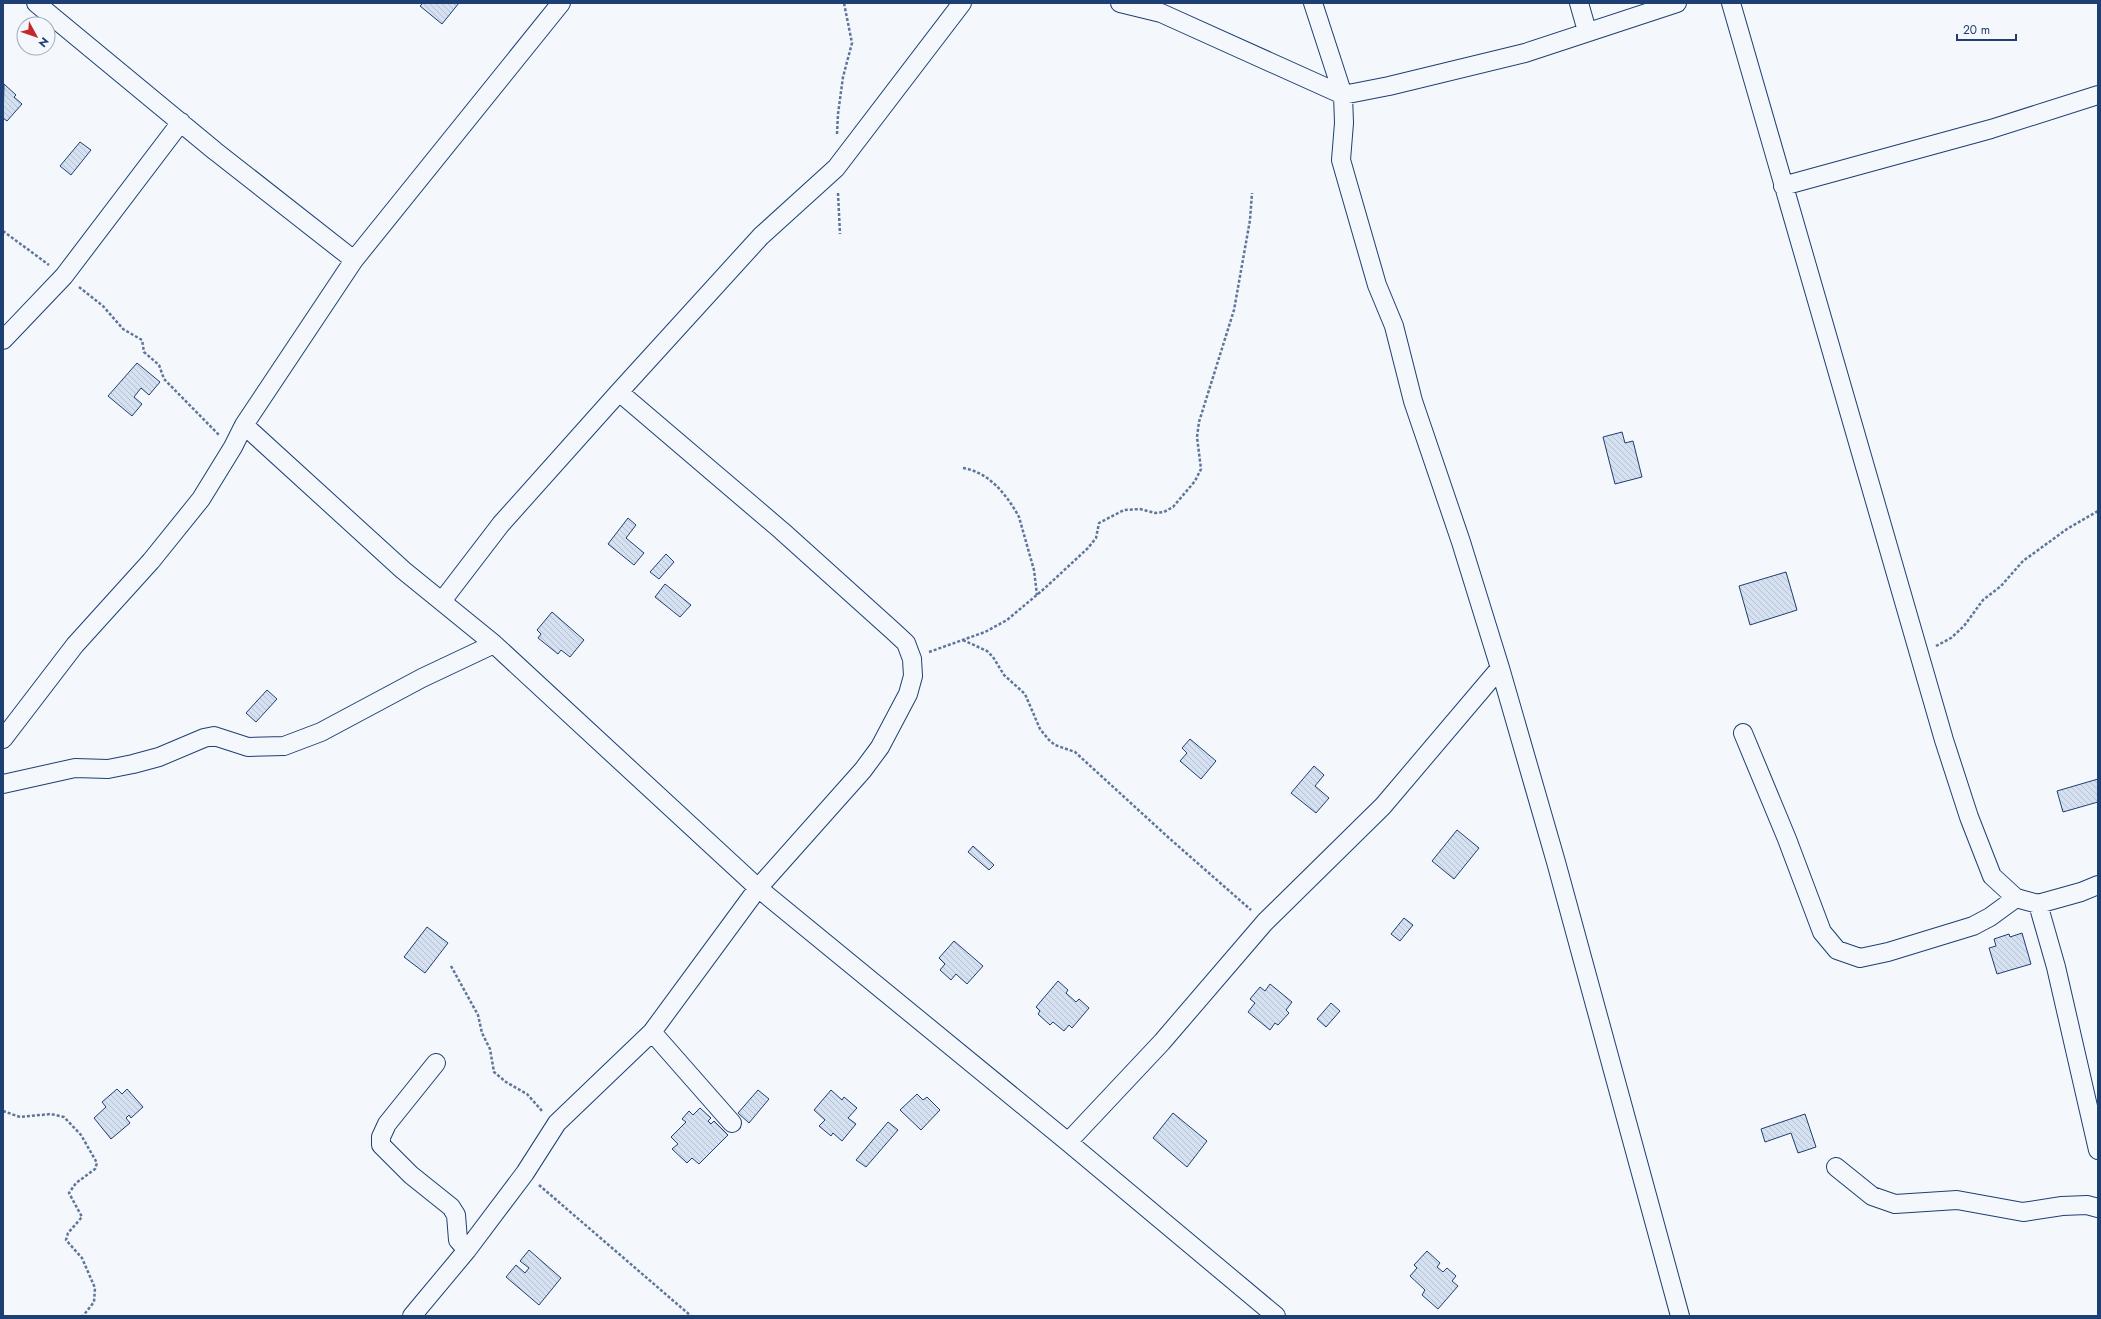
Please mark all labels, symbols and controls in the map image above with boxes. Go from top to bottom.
north arrow [16,16,56,56]
scale bar [1957,16,2016,42]
text: 20 m [1963,21,1990,39]
text: N [35,34,53,51]

